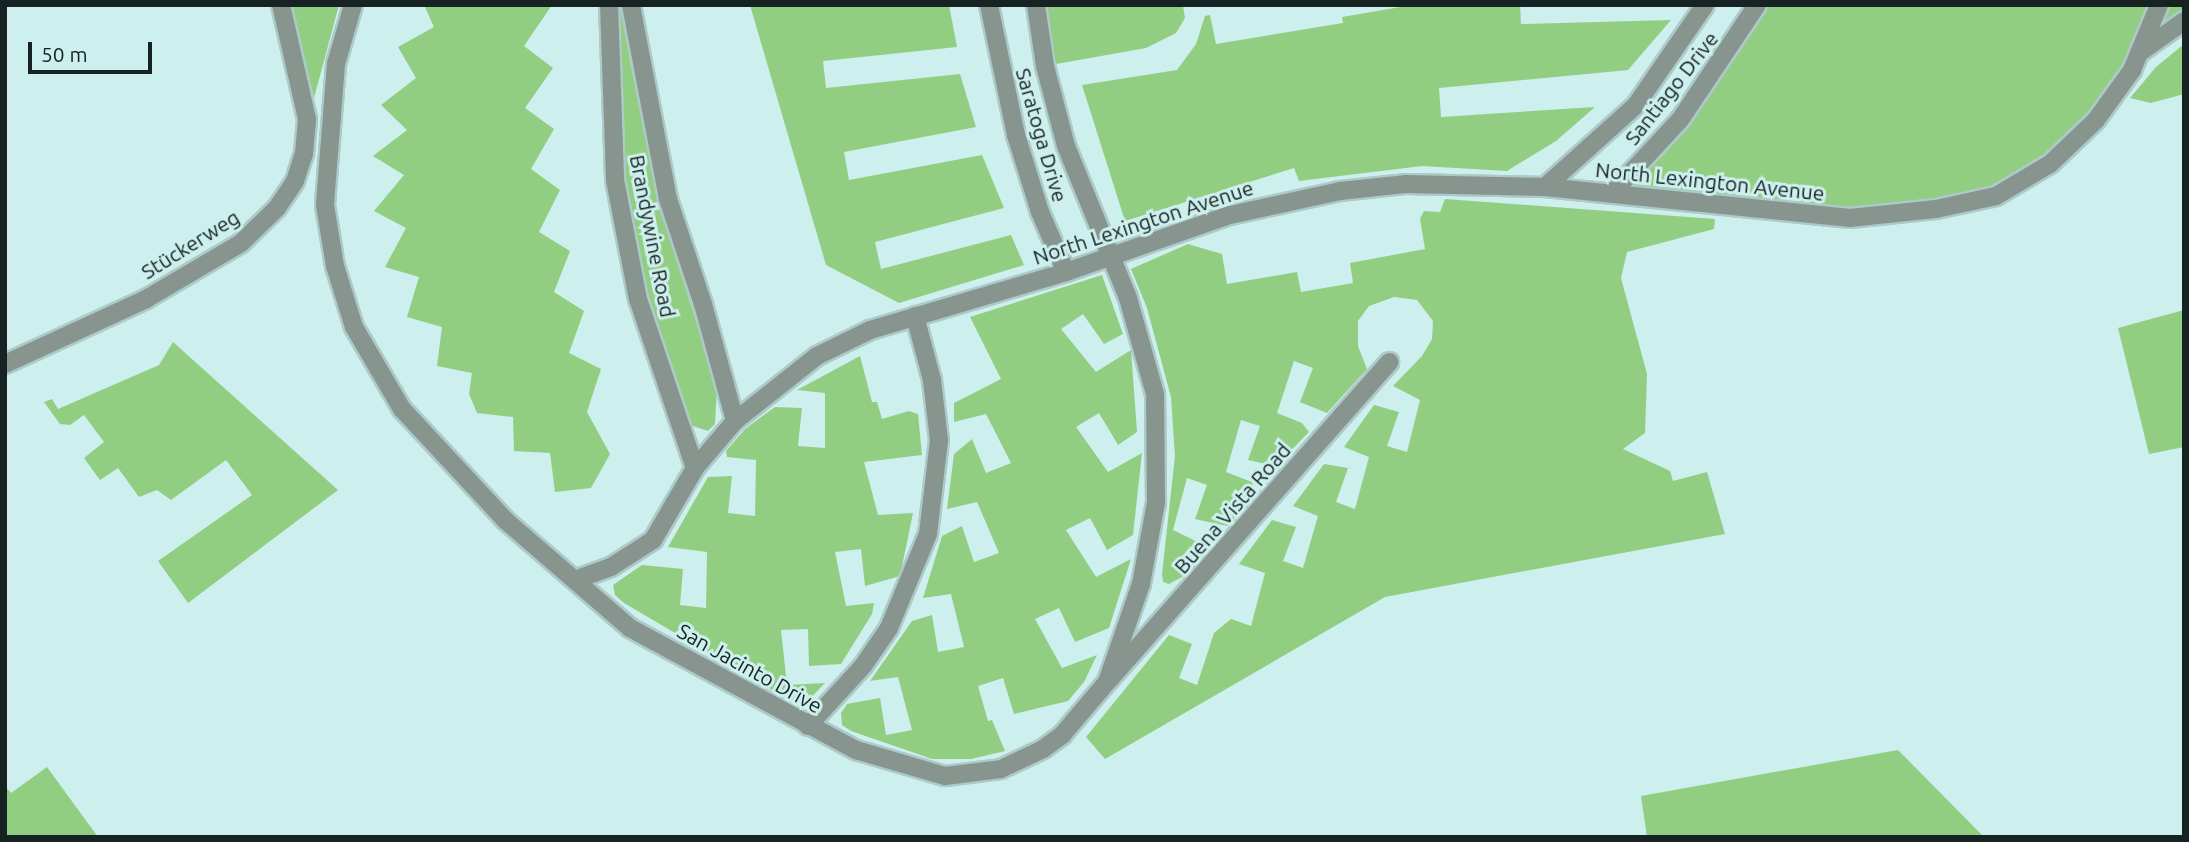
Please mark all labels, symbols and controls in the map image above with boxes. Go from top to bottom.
street label: Santiago Drive [1619,26,1723,150]
scale bar [32,28,156,72]
text: 50 m [41,42,88,66]
street label: Saratoga Drive [1011,65,1073,205]
street label: Brandywine Road [625,153,681,319]
street label: North Lexington Avenue [1594,156,1826,206]
street label: North Lexington Avenue [1030,174,1256,270]
street label: Stückerweg [136,204,244,284]
street label: Buena Vista Road [1168,437,1296,579]
street label: San Jacinto Drive [673,618,827,718]

